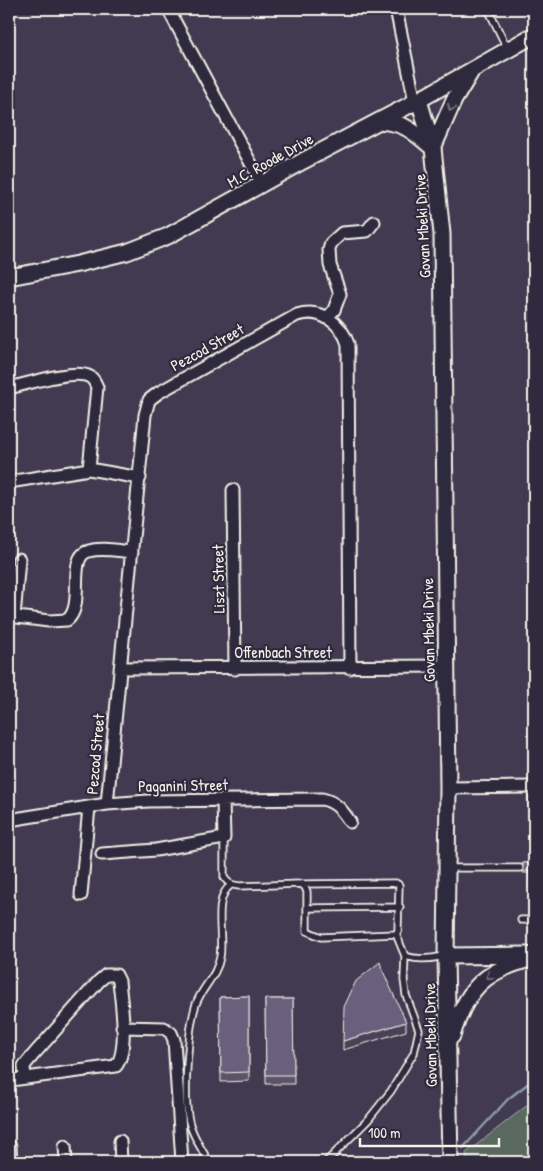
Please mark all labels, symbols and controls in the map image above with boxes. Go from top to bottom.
one-way arrow [446,103,457,112]
street label: M.C. Roode Drive [223,127,318,193]
street label: Govan Mbeki Drive [408,173,436,279]
street label: Pezcod Street [166,318,248,376]
street label: Liszt Street [206,544,230,614]
street label: Govan Mbeki Drive [416,577,440,682]
street label: Offenbach Street [234,641,332,663]
street label: Pezcod Street [81,712,110,795]
street label: Paganini Street [138,773,229,797]
one-way arrow [486,970,495,979]
street label: Govan Mbeki Drive [418,982,442,1087]
scale bar [360,1116,499,1148]
text: 100 m [368,1122,401,1143]

